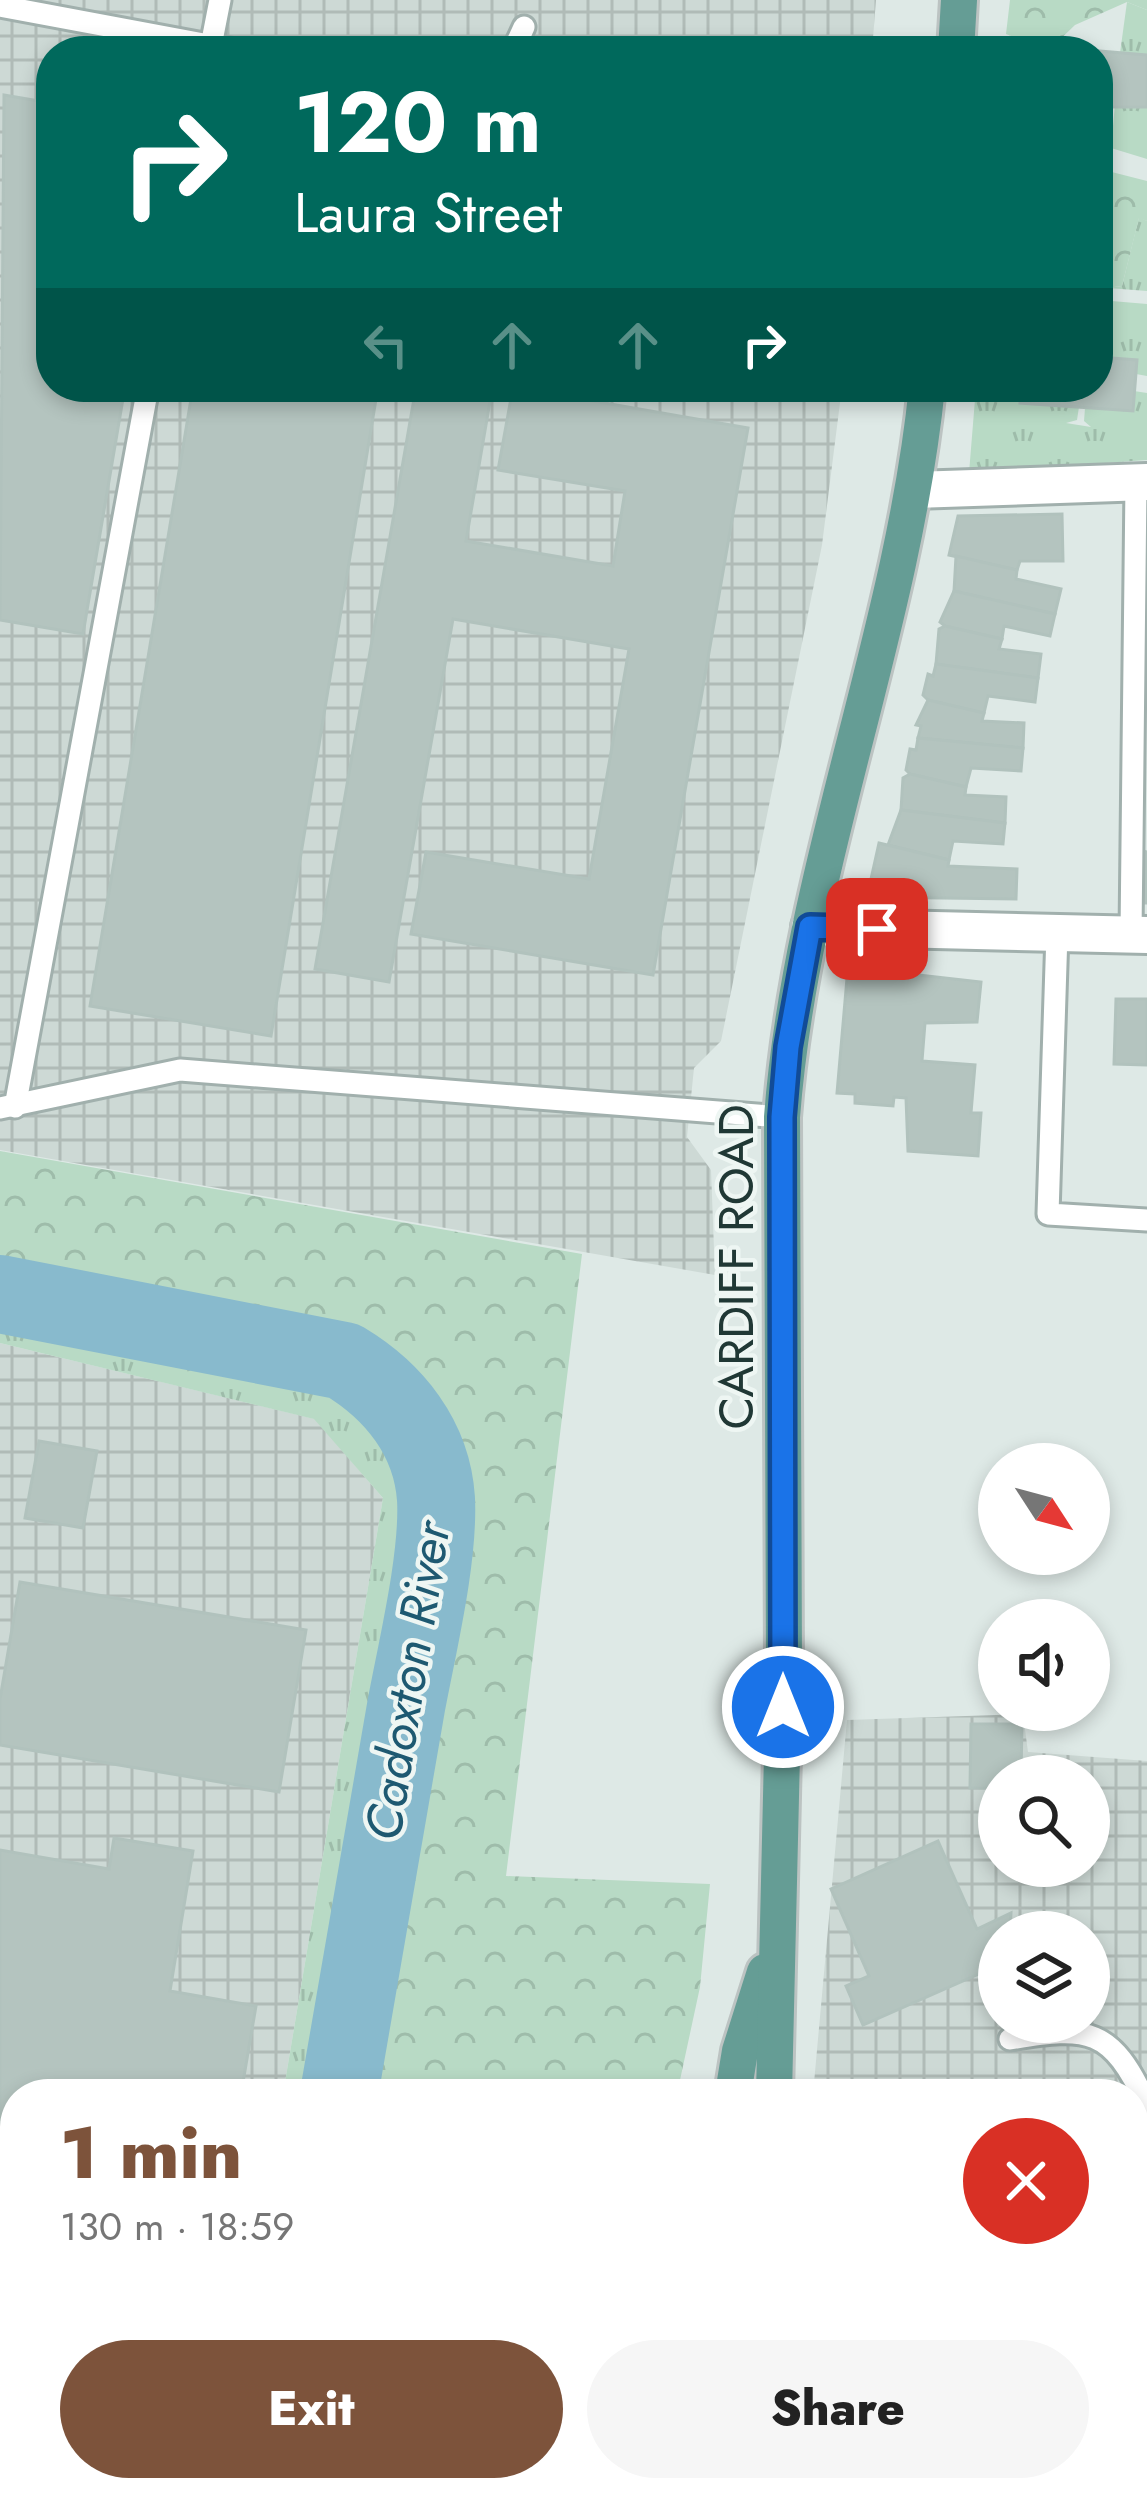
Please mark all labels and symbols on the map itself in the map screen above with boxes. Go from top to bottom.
pin [826,878,928,980]
street label: CARDIFF ROAD [702,1104,771,1430]
north arrow [978,1443,1110,1575]
water label: Cadoxton River [345,1513,469,1846]
position arrow [720,1644,846,1770]

